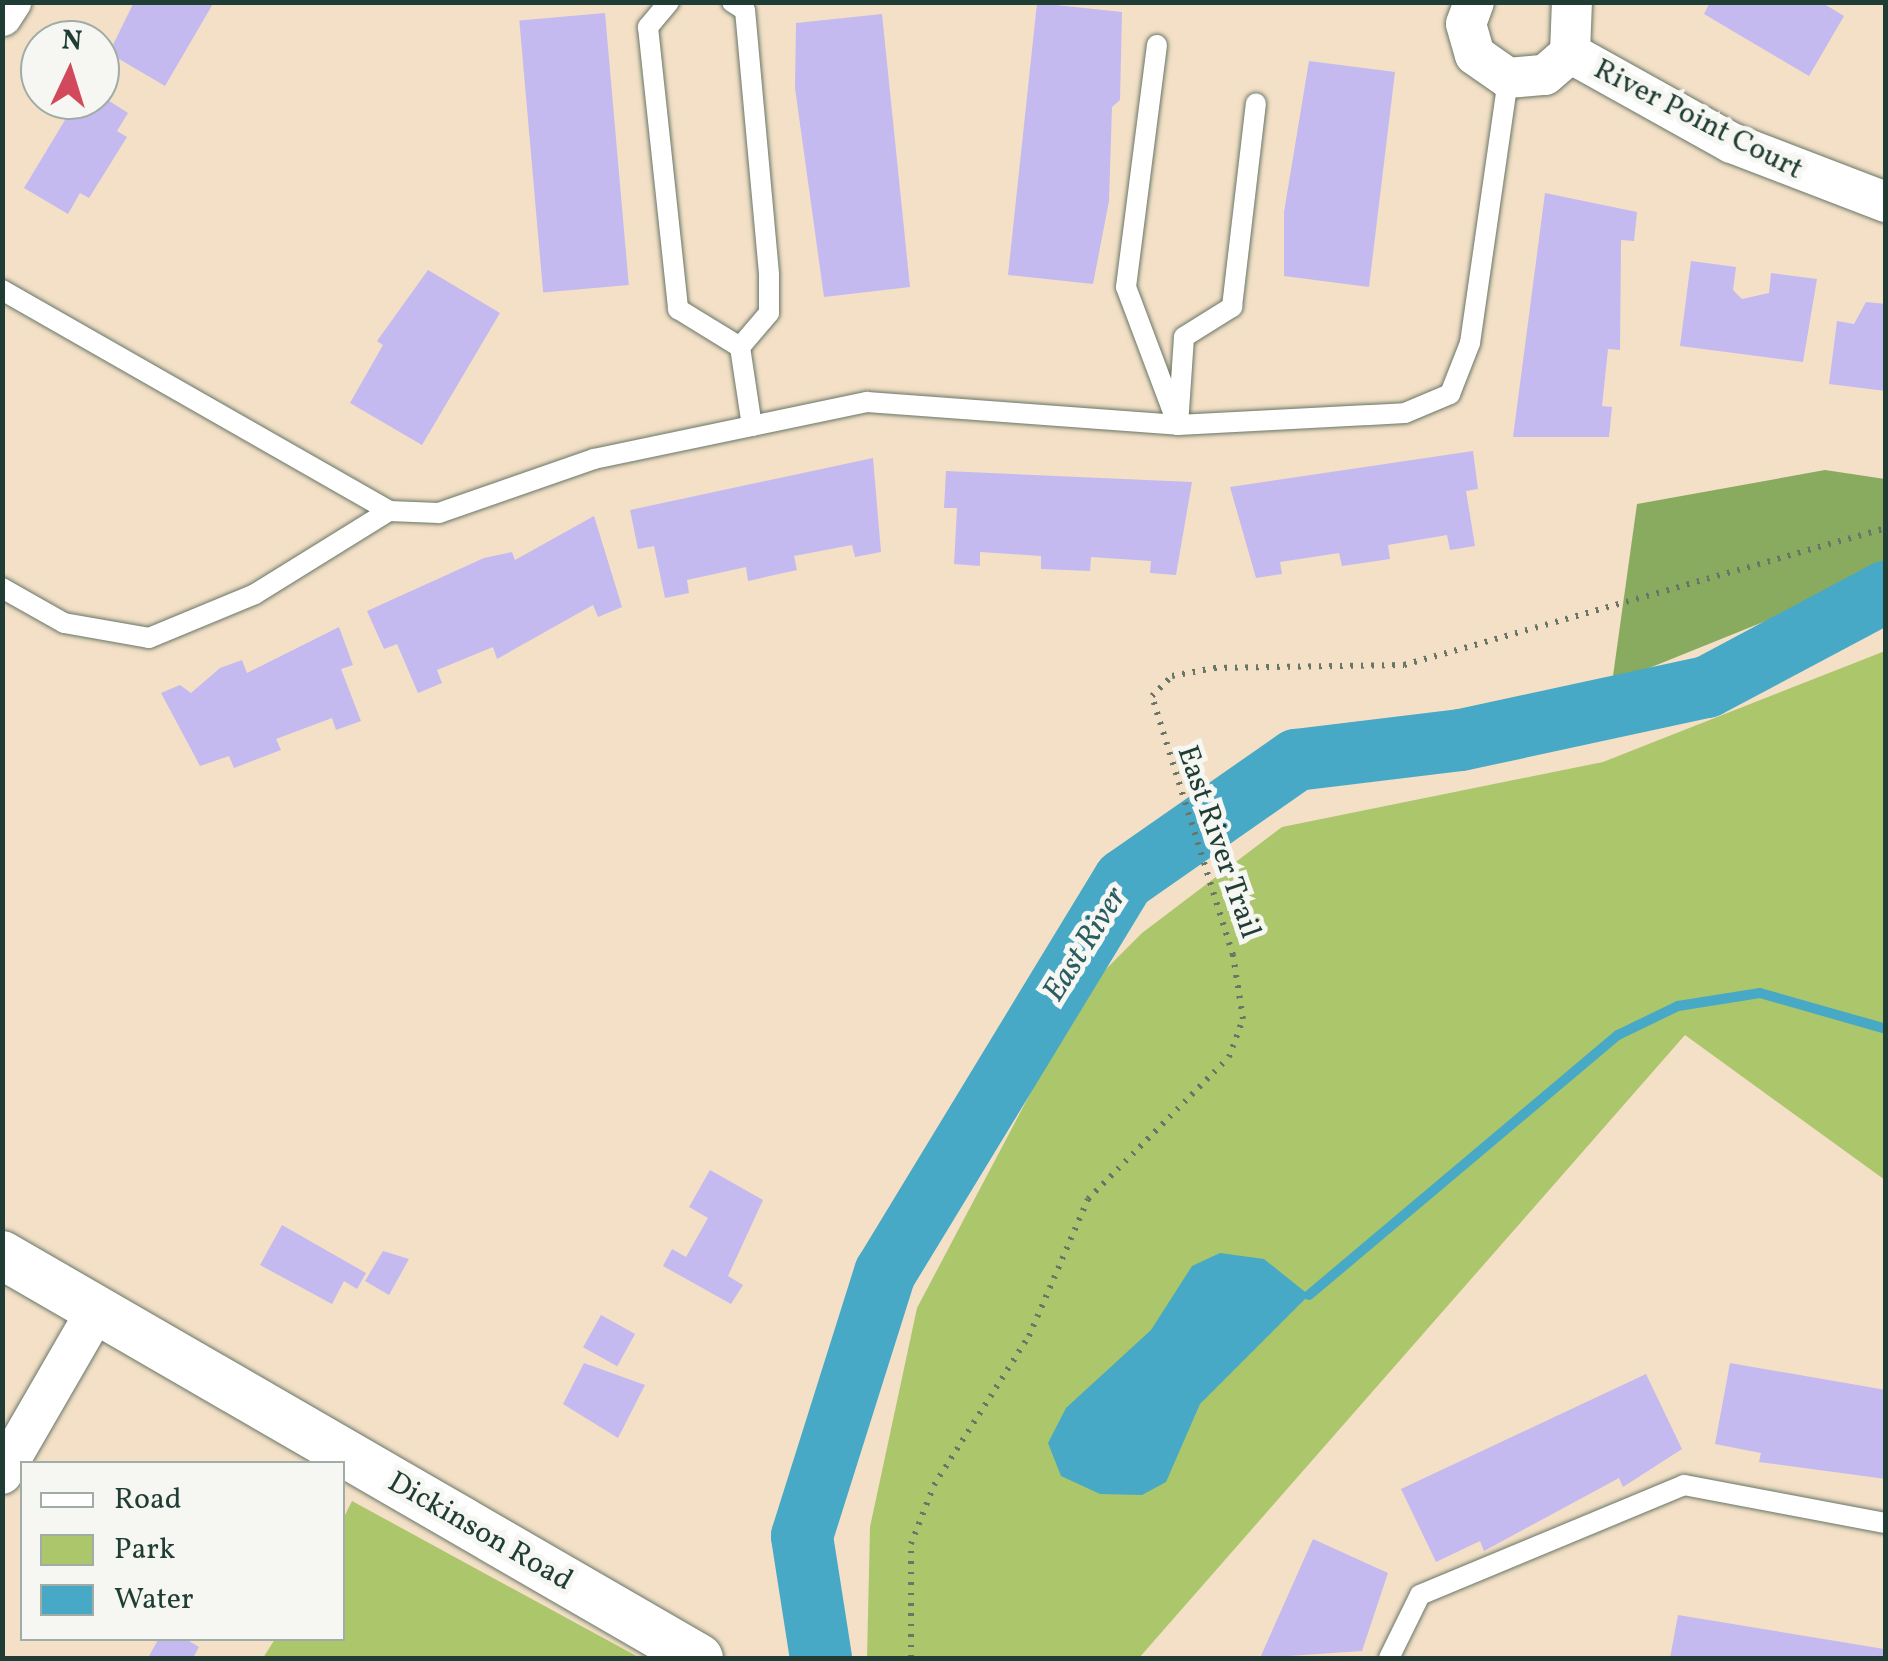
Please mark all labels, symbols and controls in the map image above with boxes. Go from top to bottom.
north arrow [20,20,120,120]
text: N [60,21,83,62]
street label: River Point Court [1587,52,1809,188]
street label: East River Trail [1168,741,1268,943]
water label: East River [1036,881,1136,1009]
legend [20,1461,345,1641]
street label: Dickinson Road [381,1465,579,1599]
text: Road [114,1479,182,1521]
text: Park [114,1529,175,1571]
text: Water [114,1579,194,1621]

